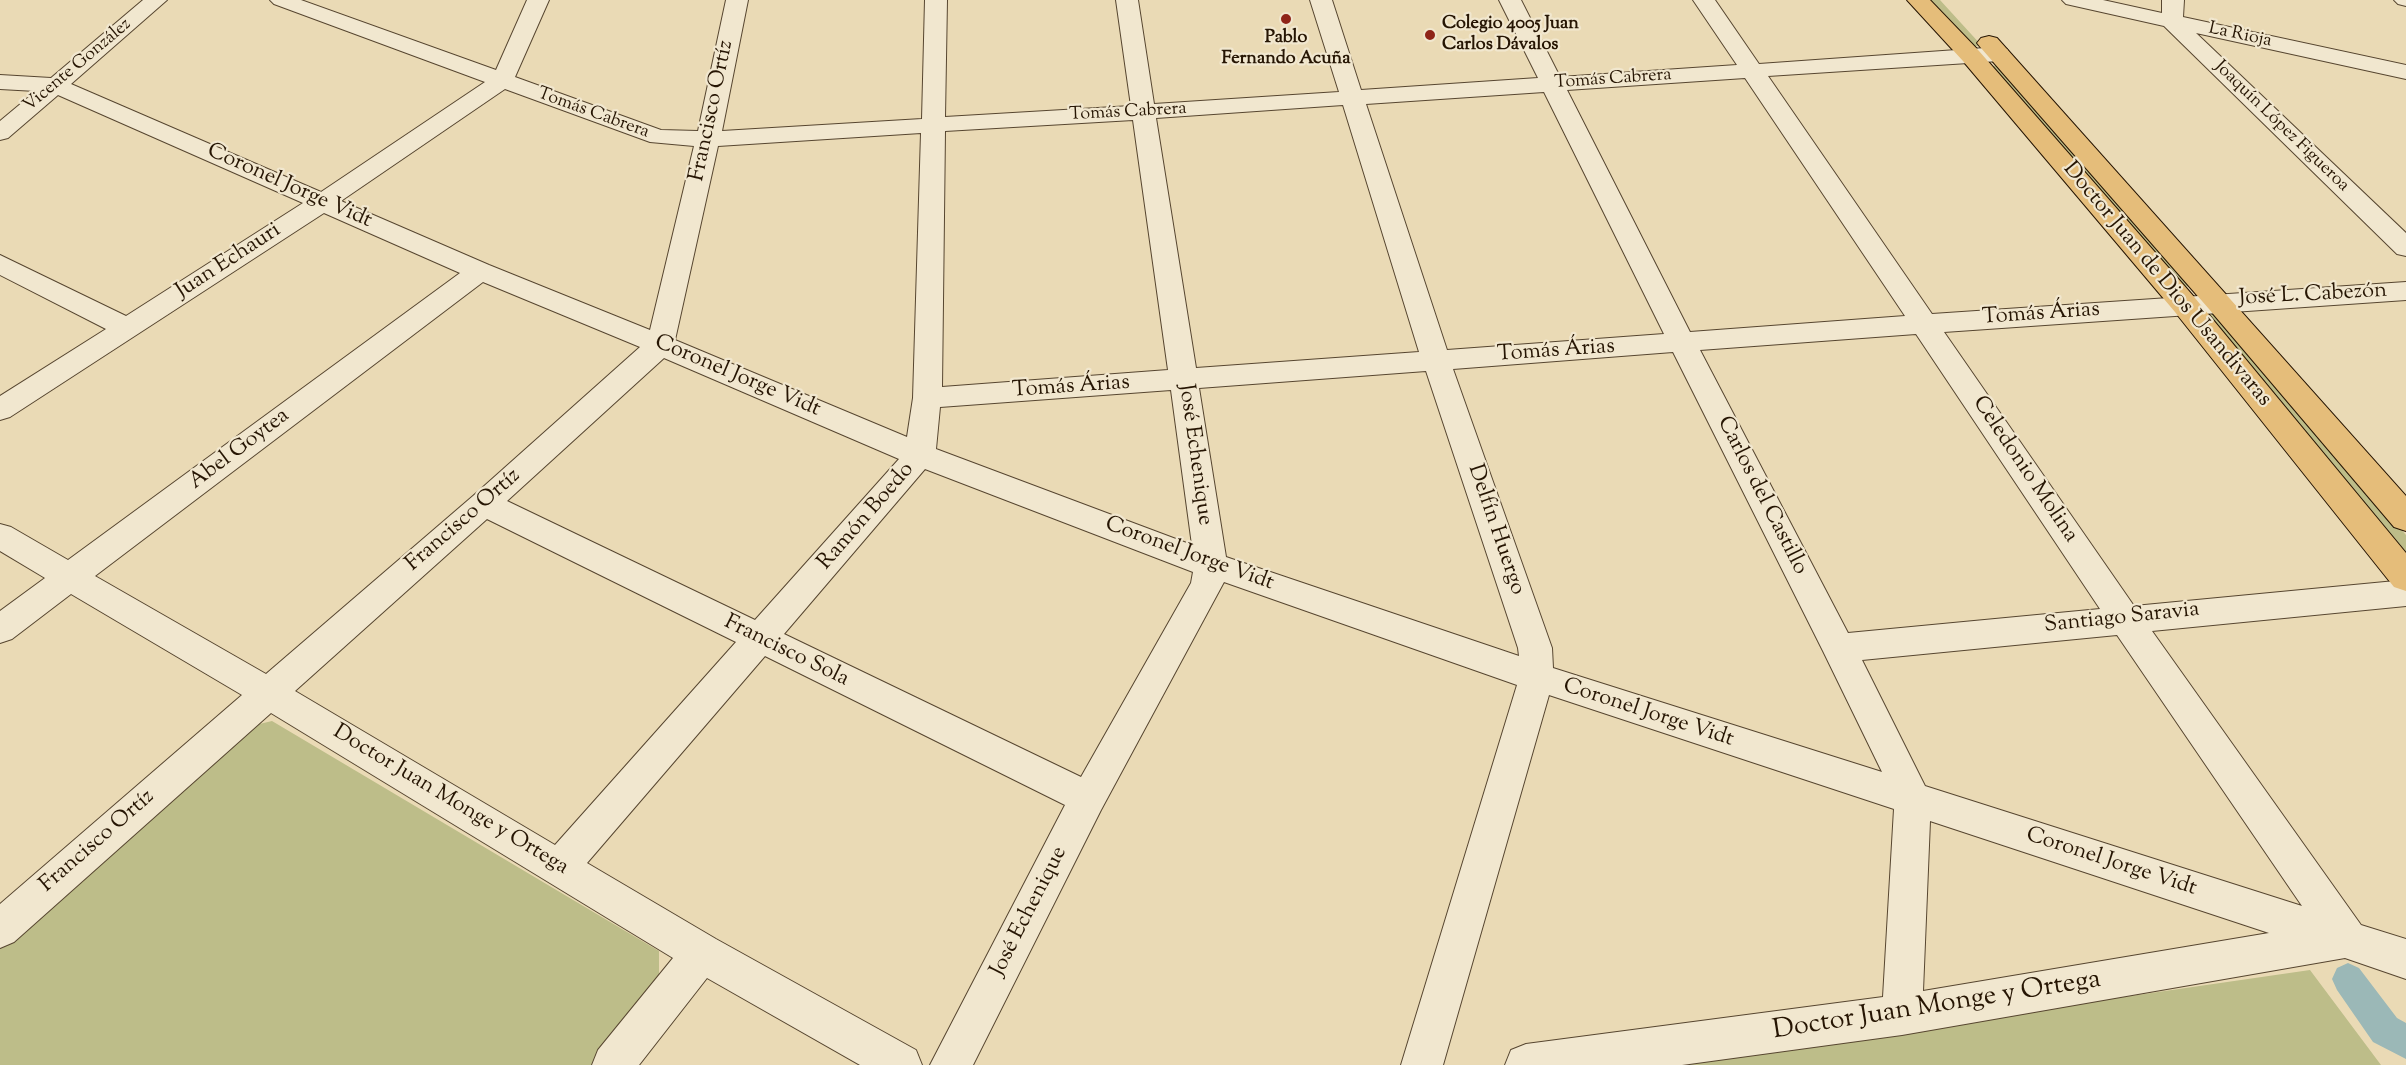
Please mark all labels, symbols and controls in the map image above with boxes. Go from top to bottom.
marker: Pablo Fernando Acuña [1279,12,1293,26]
place label: Colegio 4005 Juan Carlos Dávalos [1442,14,1579,57]
street label: Vicente González [20,15,136,117]
street label: La Rioja [2206,19,2274,53]
place label: Pablo Fernando Acuña [1221,28,1351,70]
marker: Colegio 4005 Juan Carlos Dávalos [1423,28,1437,42]
street label: Francisco Ortíz [685,38,741,184]
street label: Joaquín López Figueroa [2209,57,2353,197]
street label: Tomás Cabrera [1554,65,1672,95]
street label: Tomás Cabrera [534,84,652,144]
street label: Tomás Cabrera [1069,99,1187,127]
street label: Coronel Jorge Vidt [202,139,376,235]
street label: Doctor Juan de Dios Usandivaras [2056,157,2276,413]
street label: Juan Echauri [172,218,286,306]
street label: José L. Cabezón [2238,279,2388,313]
street label: Tomás Árias [1981,298,2101,332]
street label: Coronel Jorge Vidt [650,330,824,424]
street label: Tomás Árias [1496,335,1616,369]
street label: Tomás Árias [1011,371,1131,405]
street label: José Echenique [1171,383,1217,527]
street label: Celedonio Molina [1965,392,2083,548]
street label: Abel Goytea [185,404,295,496]
street label: Carlos del Castillo [1710,413,1812,579]
street label: Ramón Boedo [813,458,921,576]
street label: Delfín Huergo [1460,461,1530,599]
street label: Francisco Ortíz [401,464,527,578]
street label: Coronel Jorge Vidt [1101,512,1277,598]
street label: Santiago Saravia [2043,598,2201,640]
street label: Francisco Sola [719,610,853,694]
street label: Coronel Jorge Vidt [1559,674,1737,754]
street label: Doctor Juan Monge y Ortega [327,720,573,882]
street label: Francisco Ortíz [35,785,161,899]
street label: Coronel Jorge Vidt [2022,823,2200,903]
street label: José Echenique [986,843,1074,981]
street label: Doctor Juan Monge y Ortega [1771,965,2103,1049]

